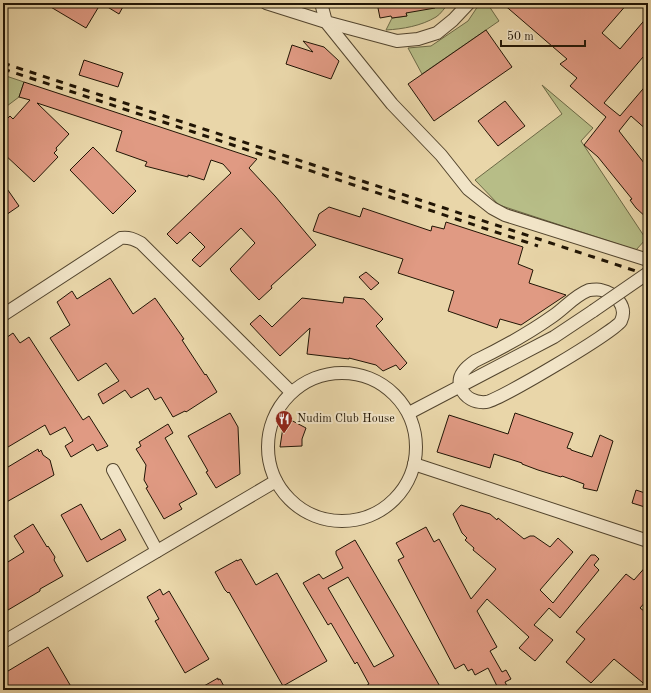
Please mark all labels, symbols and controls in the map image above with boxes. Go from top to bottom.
scale bar [501,22,585,48]
text: 50 m [507,30,534,43]
restaurant icon: Nudim Club House [274,409,294,434]
place label: Nudim Club House [297,413,395,425]

